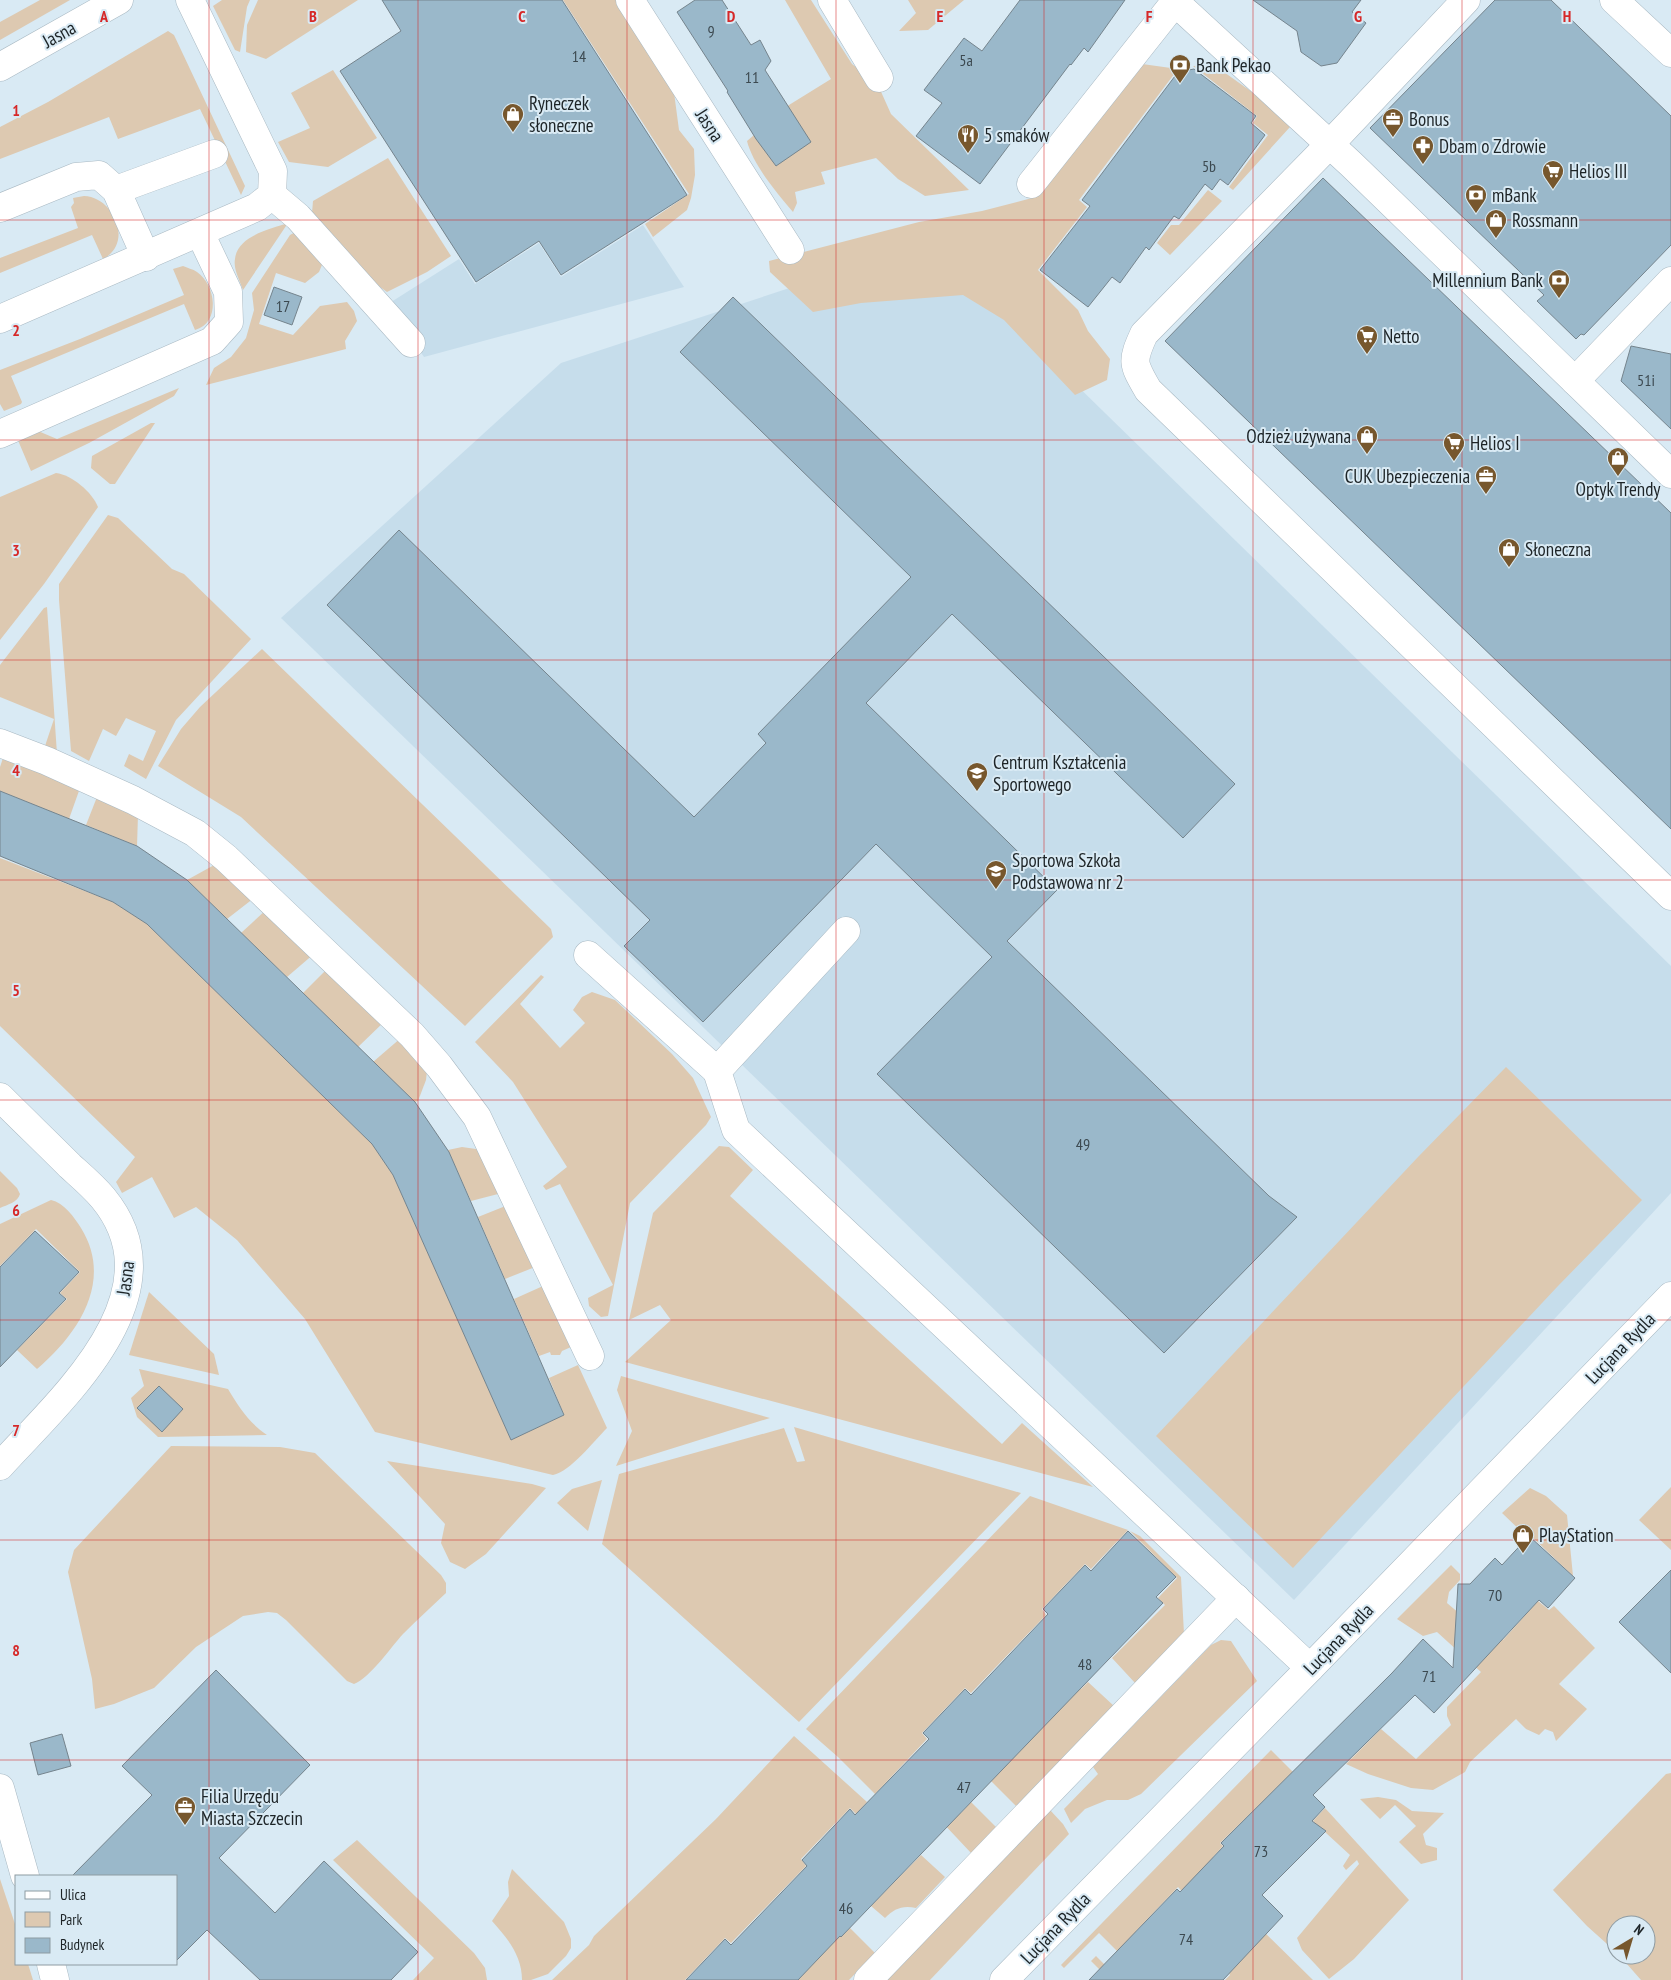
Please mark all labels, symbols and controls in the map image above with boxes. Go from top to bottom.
text: A [99,6,109,26]
text: B [309,6,317,26]
text: C [518,6,526,26]
text: D [727,6,736,26]
text: E [937,6,944,26]
text: F [1146,6,1153,26]
text: G [1354,6,1362,26]
text: H [1563,6,1571,26]
street label: Jasna [37,15,80,53]
house number: 9 [707,21,715,41]
house number: 14 [572,46,586,66]
house number: 5a [959,50,973,70]
bank icon: Bank Pekao [1168,53,1192,84]
place label: Bank Pekao [1196,53,1271,77]
house number: 11 [745,67,759,87]
place label: Ryneczek słoneczne [529,91,594,137]
text: 1 [12,100,20,120]
shop icon: Ryneczek słoneczne [501,102,525,133]
street label: Jasna [690,103,729,146]
office icon: Bonus [1381,107,1405,138]
place label: Bonus [1409,107,1449,131]
restaurant icon: 5 smaków [956,123,980,154]
place label: 5 smaków [984,123,1050,147]
pharmacy icon: Dbam o Zdrowie [1411,134,1435,165]
place label: Dbam o Zdrowie [1439,134,1546,158]
house number: 5b [1202,156,1216,176]
supermarket icon: Helios III [1541,159,1565,190]
place label: Helios III [1569,159,1628,183]
bank icon: mBank [1464,183,1488,214]
place label: mBank [1492,183,1537,207]
shop icon: Rossmann [1484,208,1508,239]
place label: Rossmann [1512,208,1578,232]
place label: Millennium Bank [1432,268,1544,292]
bank icon: Millennium Bank [1547,268,1571,299]
house number: 17 [276,296,290,316]
text: 2 [12,320,20,340]
supermarket icon: Netto [1355,324,1379,355]
place label: Netto [1383,324,1420,348]
house number: 51i [1637,370,1655,390]
place label: Odzież używana [1246,424,1351,448]
shop icon: Odzież używana [1355,424,1379,455]
supermarket icon: Helios I [1442,431,1466,462]
place label: Helios I [1470,431,1520,455]
shop icon: Optyk Trendy [1606,446,1630,477]
place label: CUK Ubezpieczenia [1345,464,1470,488]
office icon: CUK Ubezpieczenia [1474,464,1498,495]
place label: Optyk Trendy [1575,477,1661,501]
shop icon: Słoneczna [1497,537,1521,568]
place label: Słoneczna [1525,537,1591,561]
text: 3 [12,540,20,560]
place label: Centrum Kształcenia Sportowego [993,750,1126,796]
text: 4 [12,760,20,780]
school or university icon: Centrum Kształcenia Sportowego [965,761,989,792]
place label: Sportowa Szkoła Podstawowa nr 2 [1012,848,1124,894]
school or university icon: Sportowa Szkoła Podstawowa nr 2 [984,859,1008,890]
text: 5 [12,980,20,1000]
house number: 49 [1076,1134,1090,1154]
text: 6 [12,1200,20,1220]
street label: Jasna [111,1259,139,1298]
street label: Lucjana Rydla [1580,1307,1660,1389]
text: 7 [12,1420,20,1440]
shop icon: PlayStation [1511,1523,1535,1554]
place label: PlayStation [1539,1523,1614,1547]
house number: 70 [1488,1585,1502,1605]
street label: Lucjana Rydla [1298,1598,1378,1680]
text: 8 [12,1640,20,1660]
house number: 48 [1078,1654,1092,1674]
house number: 71 [1422,1666,1436,1686]
house number: 47 [957,1777,971,1797]
place label: Filia Urzędu Miasta Szczecin [201,1784,303,1830]
office icon: Filia Urzędu Miasta Szczecin [173,1795,197,1826]
house number: 73 [1254,1841,1268,1861]
legend [15,1875,178,1965]
text: Ulica [60,1885,86,1904]
street label: Lucjana Rydla [1015,1887,1095,1969]
house number: 46 [839,1898,853,1918]
text: Park [60,1910,82,1929]
north arrow [1606,1915,1656,1965]
text: N [1630,1920,1648,1939]
house number: 74 [1179,1929,1193,1949]
text: Budynek [60,1935,104,1954]

